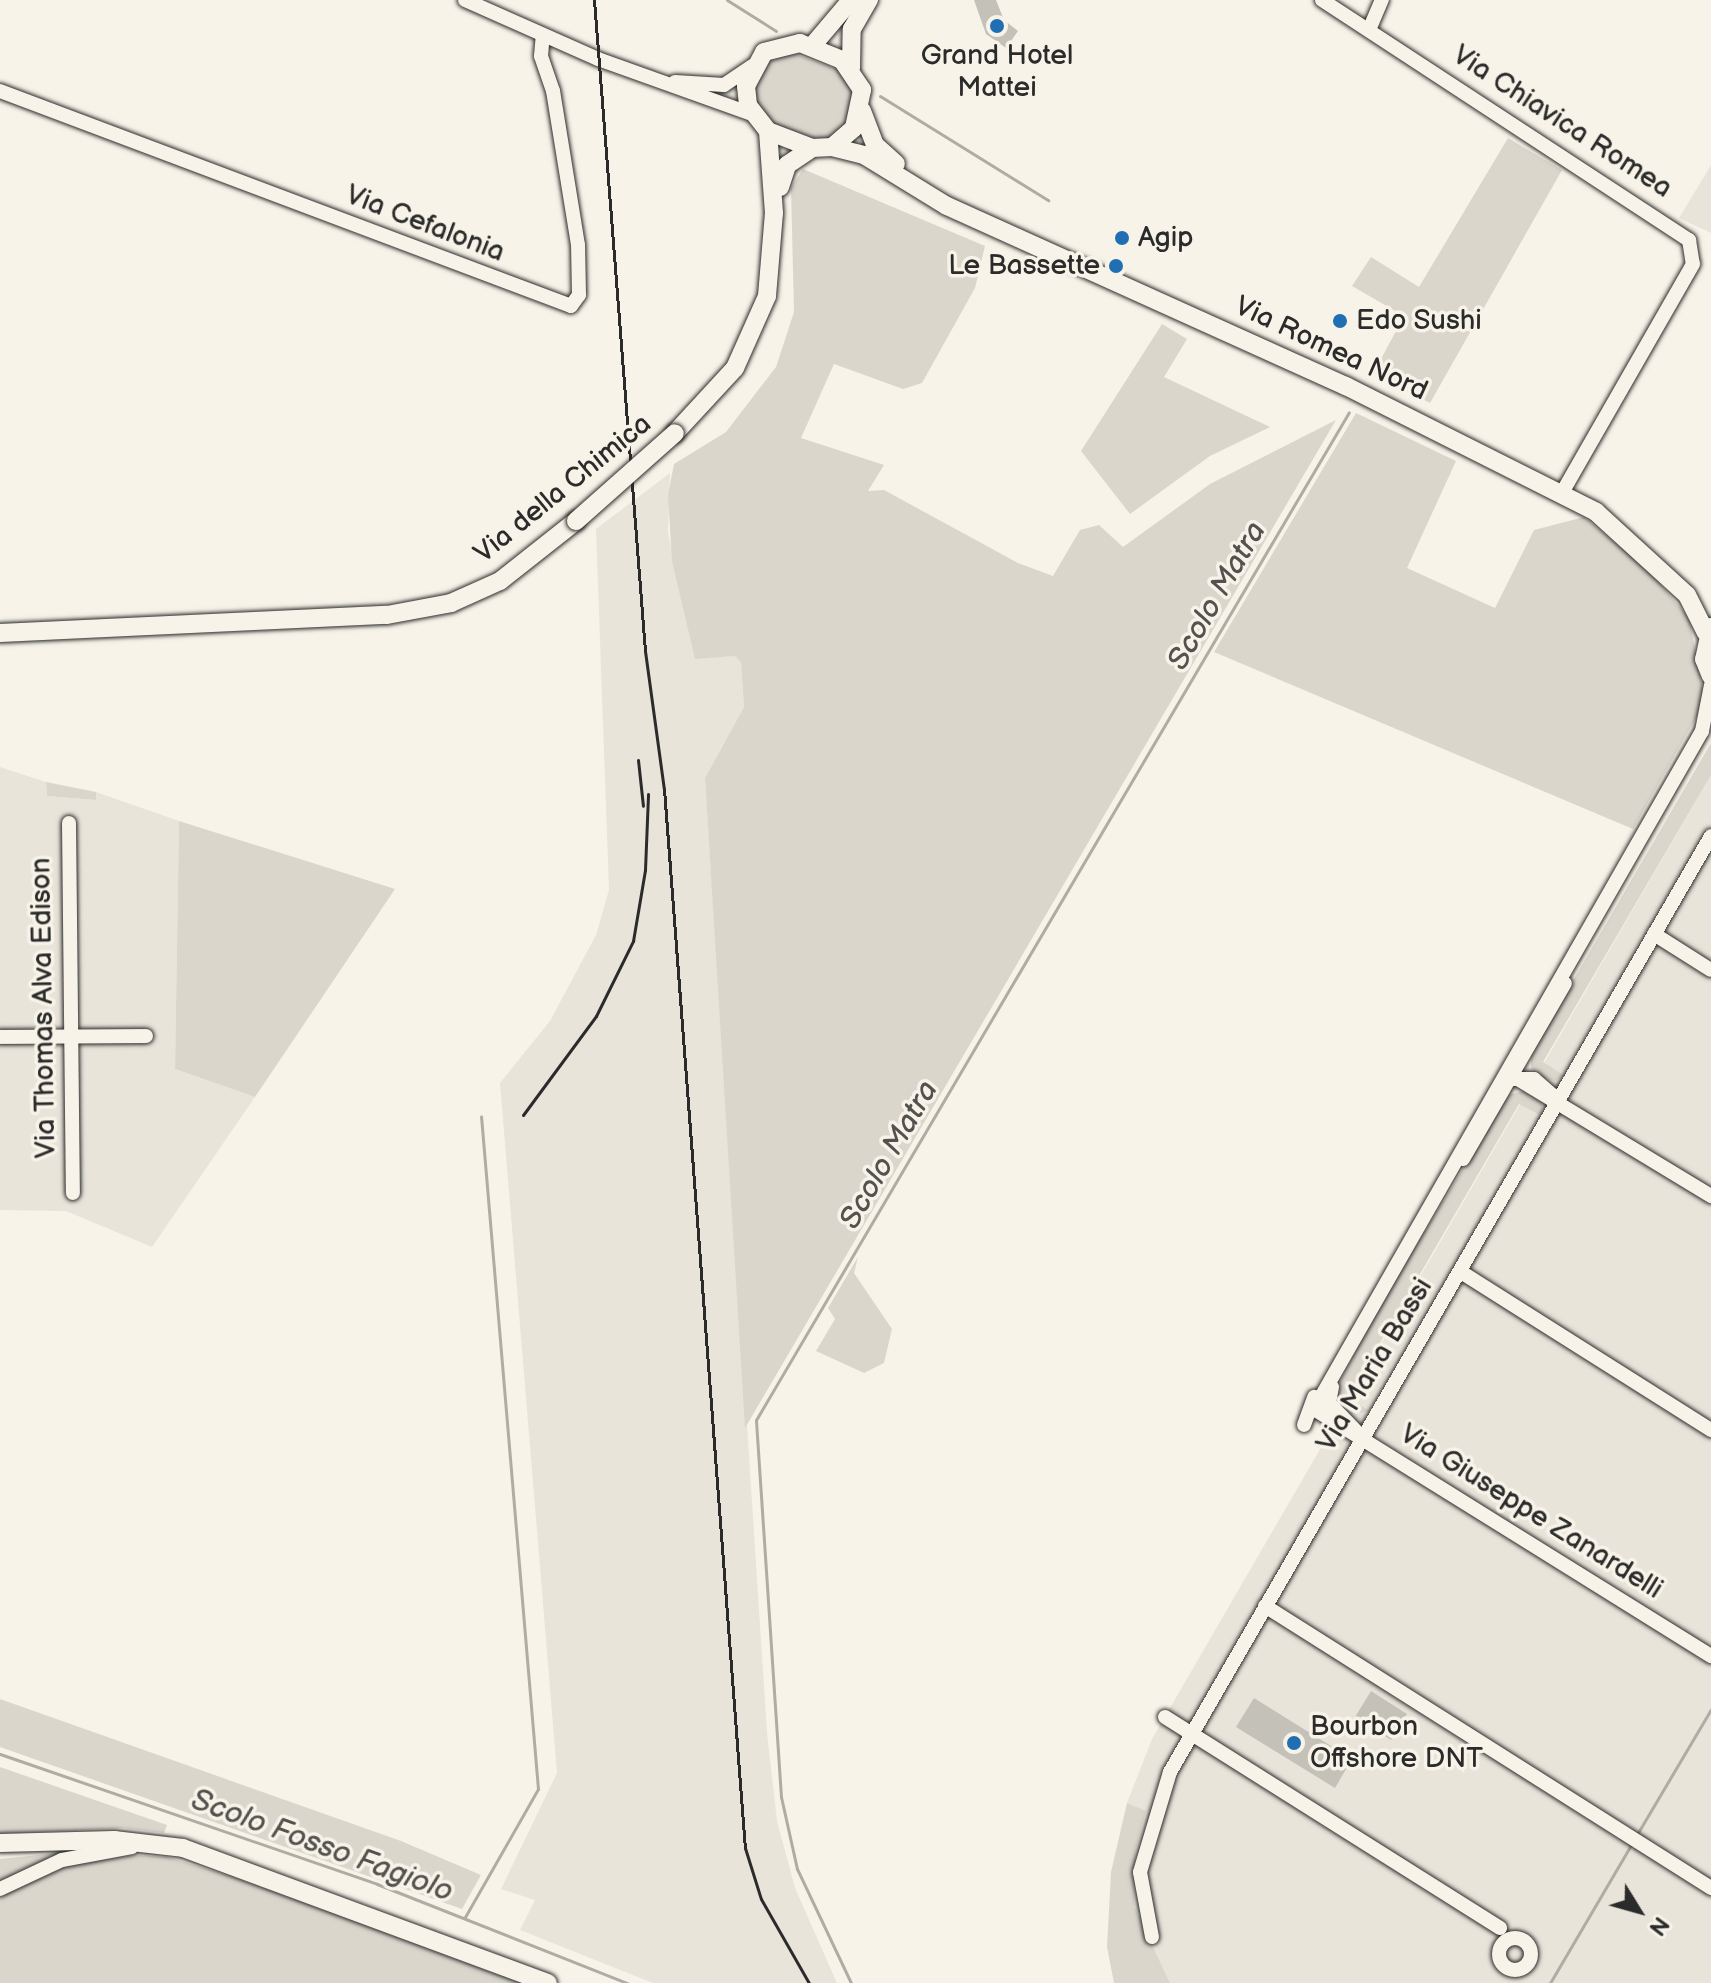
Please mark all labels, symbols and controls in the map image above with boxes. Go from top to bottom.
marker: Grand Hotel Mattei [988,17,1006,35]
place label: Grand Hotel Mattei [921,39,1073,105]
street label: Via Chiavica Romea [1446,39,1678,205]
street label: Via Cefalonia [341,178,509,270]
place label: Agip [1138,221,1193,255]
marker: Agip [1113,229,1131,247]
place label: Le Bassette [948,249,1100,283]
marker: Le Bassette [1107,257,1125,275]
street label: Via Romea Nord [1229,290,1433,408]
place label: Edo Sushi [1356,304,1482,338]
marker: Edo Sushi [1331,312,1349,330]
street label: Via della Chimica [468,407,658,571]
water label: Scolo Matra [1160,515,1274,677]
street label: Via Thomas Alva Edison [25,857,63,1159]
water label: Scolo Matra [832,1074,946,1236]
street label: Via Maria Bassi [1310,1272,1440,1458]
street label: Via Giuseppe Zanardelli [1393,1417,1669,1607]
place label: Bourbon Offshore DNT [1310,1710,1483,1776]
marker: Bourbon Offshore DNT [1285,1734,1303,1752]
water label: Scolo Fosso Fagiolo [186,1782,458,1910]
north arrow [1599,1871,1679,1951]
text: N [1643,1911,1674,1940]

